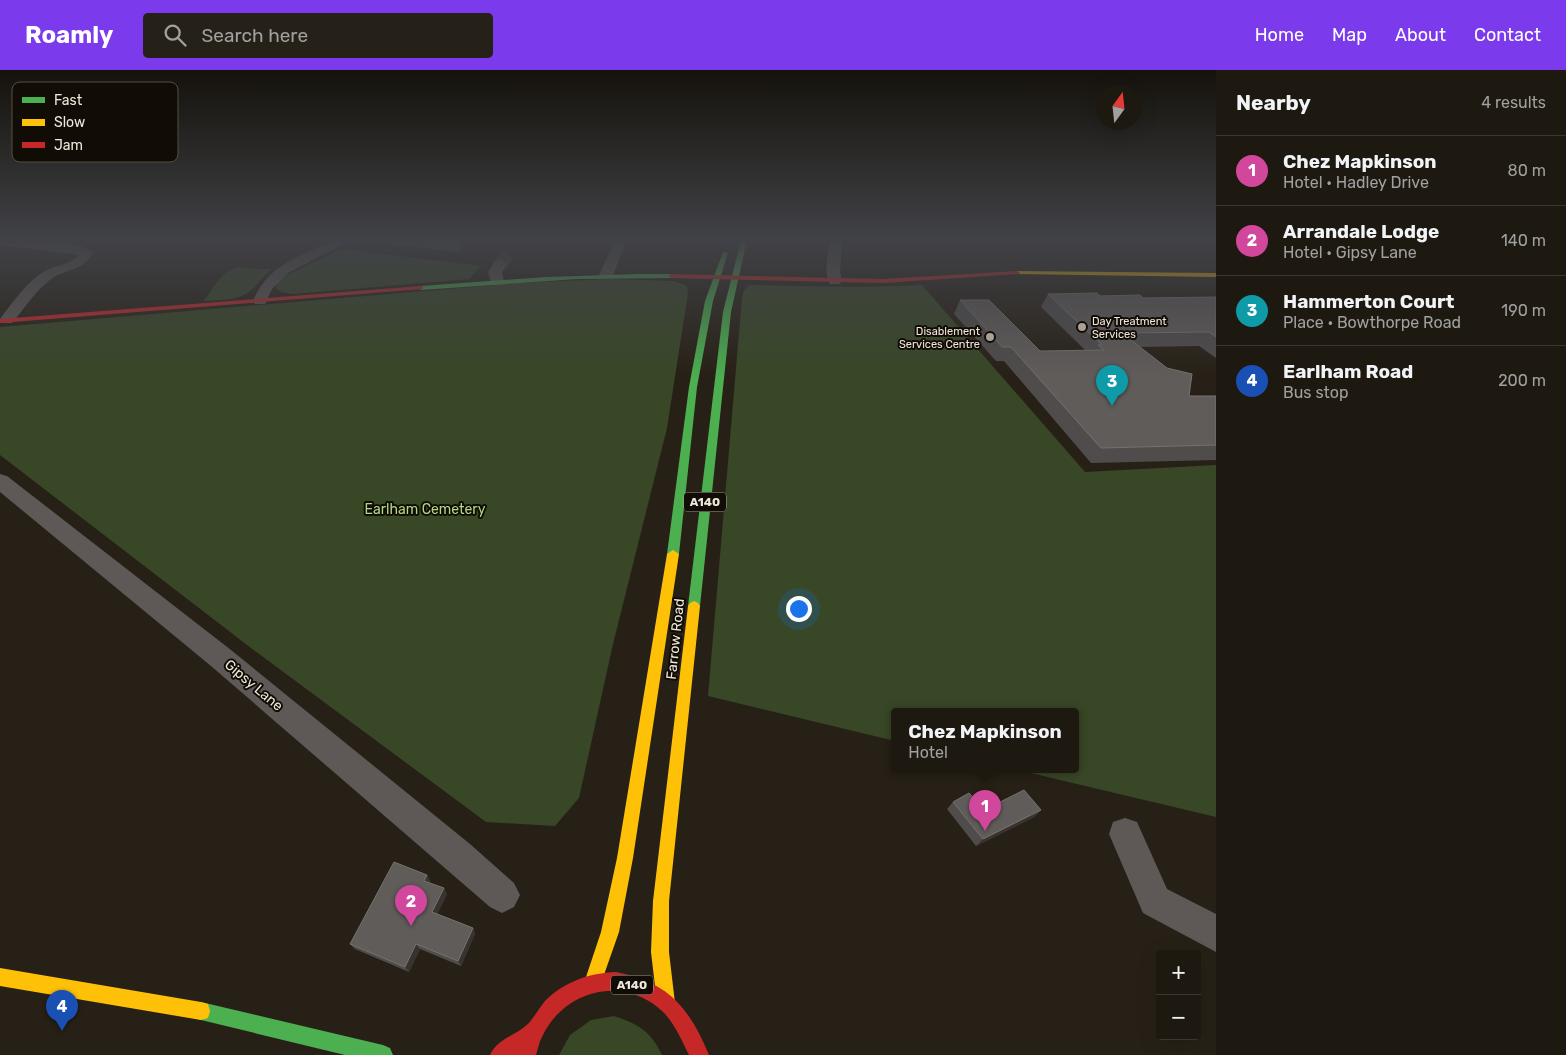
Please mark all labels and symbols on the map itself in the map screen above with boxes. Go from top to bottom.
legend [12,82,178,162]
north arrow [1096,85,1141,130]
text: Fast [54,92,83,109]
text: Slow [54,114,85,131]
text: Jam [54,137,83,154]
place label: Day Treatment Services [1092,315,1167,341]
marker: Day Treatment Services [1076,321,1088,333]
place label: Disablement Services Centre [899,325,981,351]
marker: Disablement Services Centre [984,331,996,343]
pin: 3 [1096,365,1128,406]
road number: A140 [684,492,726,512]
park label: Earlham Cemetery [365,501,486,518]
your location [786,596,812,622]
street label: Farrow Road [663,598,688,680]
street label: Gipsy Lane [221,656,286,715]
pin: 1 [969,790,1001,831]
pin: 2 [395,885,427,926]
road number: A140 [611,976,653,994]
pin: 4 [46,990,78,1031]

